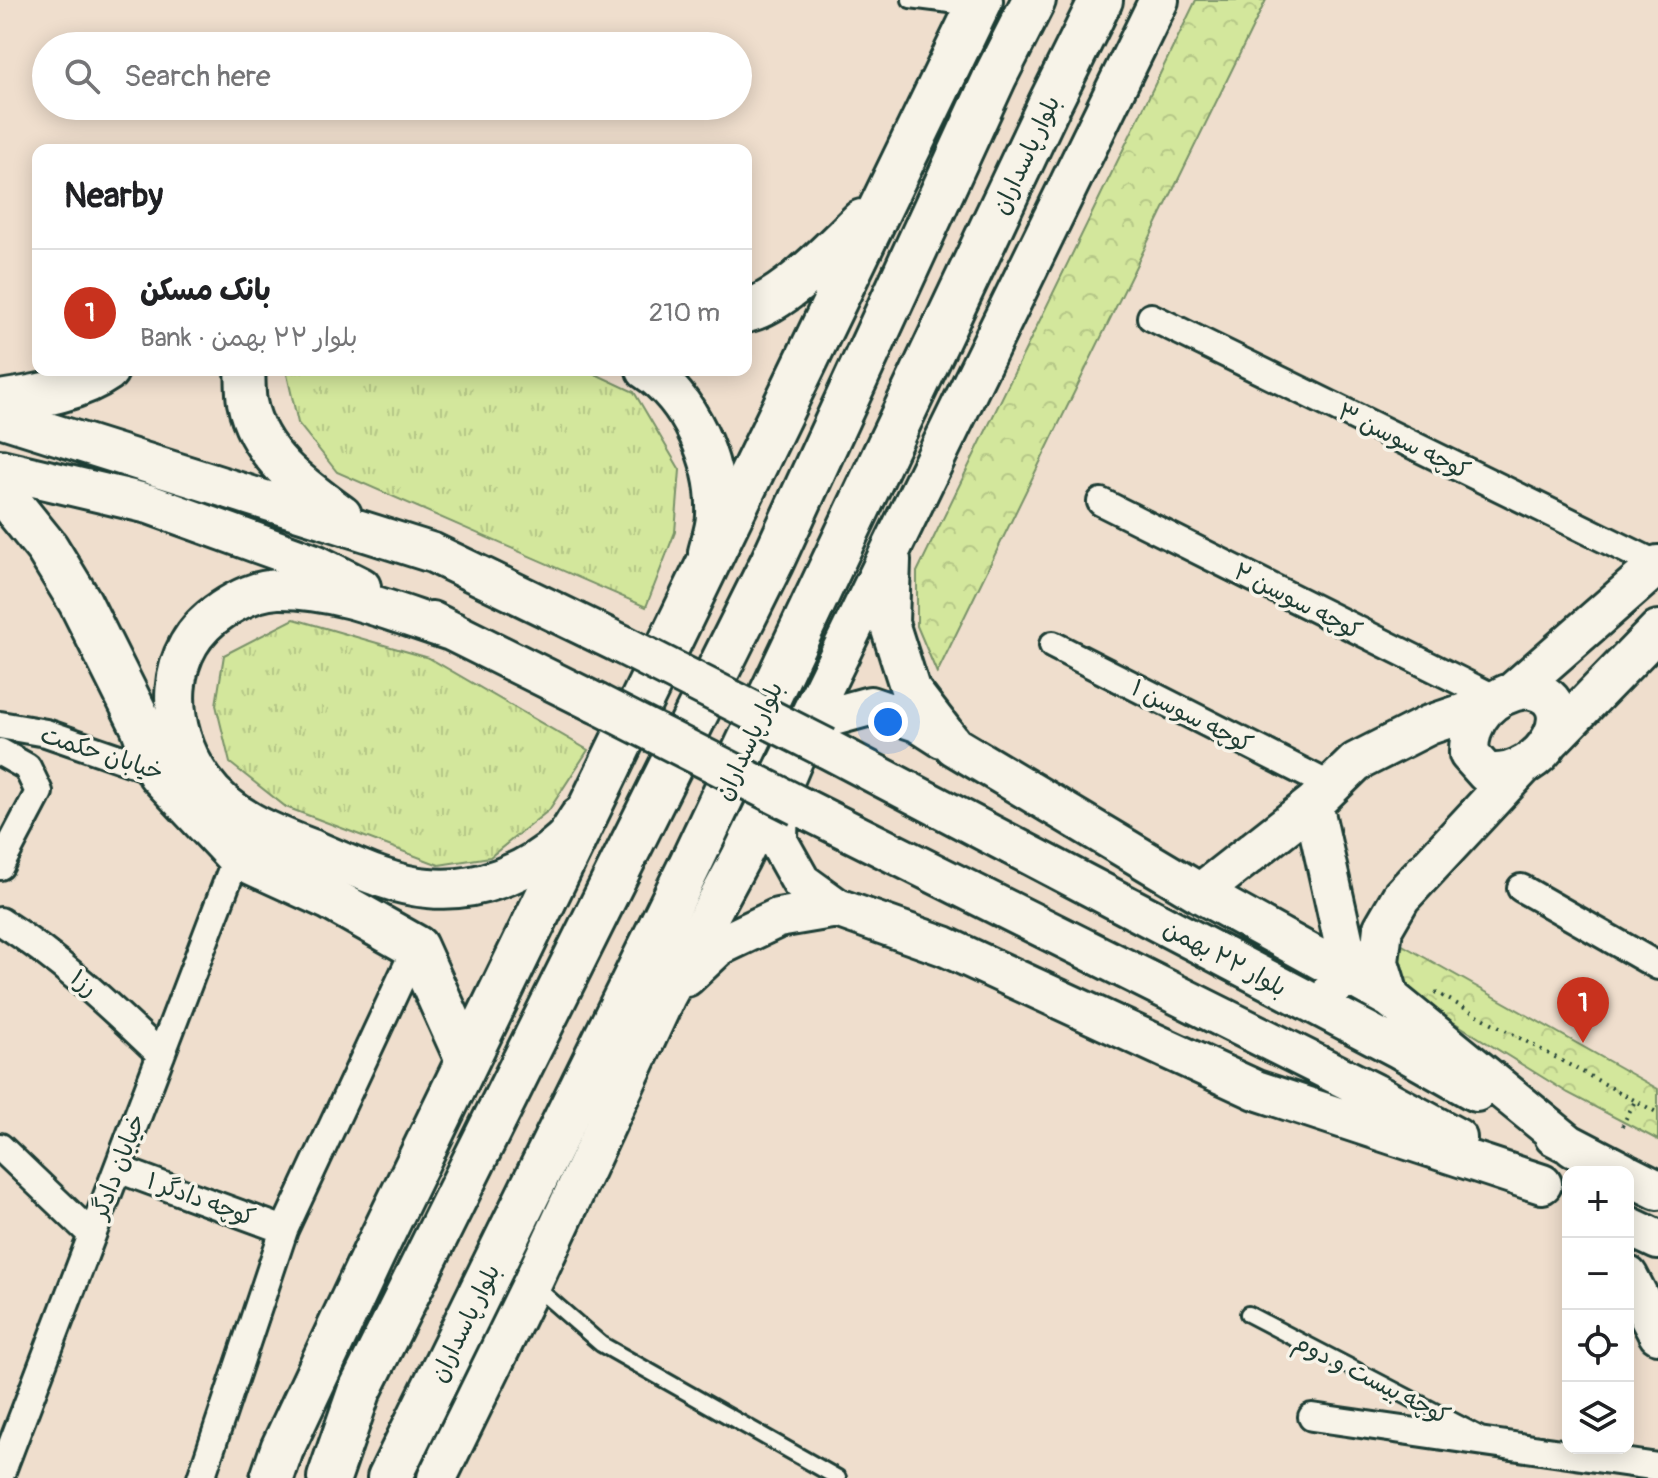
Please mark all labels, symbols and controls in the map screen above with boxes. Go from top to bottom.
search box [32,32,752,120]
icon: search [60,54,104,98]
text: Search here [124,58,271,95]
street label: بلوار پاسداران [986,91,1067,219]
text: Nearby [64,175,163,218]
text: بانک مسکن [140,272,271,309]
text: 1 [85,297,95,329]
text: 210 m [649,297,720,329]
text: Bank · بلوار ۲۲ بهمن [140,322,358,354]
street label: کوچه سوسن ۳ [1333,397,1475,486]
street label: کوچه سوسن ۲ [1229,557,1367,646]
street label: کوچه سوسن ۱ [1126,673,1257,759]
street label: بلوار پاسداران [709,677,790,805]
your location [868,702,908,742]
street label: خیابان حکمت [37,720,167,787]
street label: بلوار ۲۲ بهمن [1158,914,1291,1003]
street label: رز۱ [64,964,103,1003]
pin: 1 [1557,977,1609,1043]
street label: خیابان دادگر [85,1110,152,1225]
street label: کوچه دادگر ۱ [143,1166,259,1232]
map controls [1562,1166,1634,1454]
button: + [1562,1166,1634,1238]
button: − [1562,1238,1634,1310]
street label: بلوار پاسداران [424,1259,506,1387]
button: locate [1562,1310,1634,1382]
street label: کوچه بیست و دوم [1287,1328,1455,1435]
button: layers [1562,1382,1634,1454]

